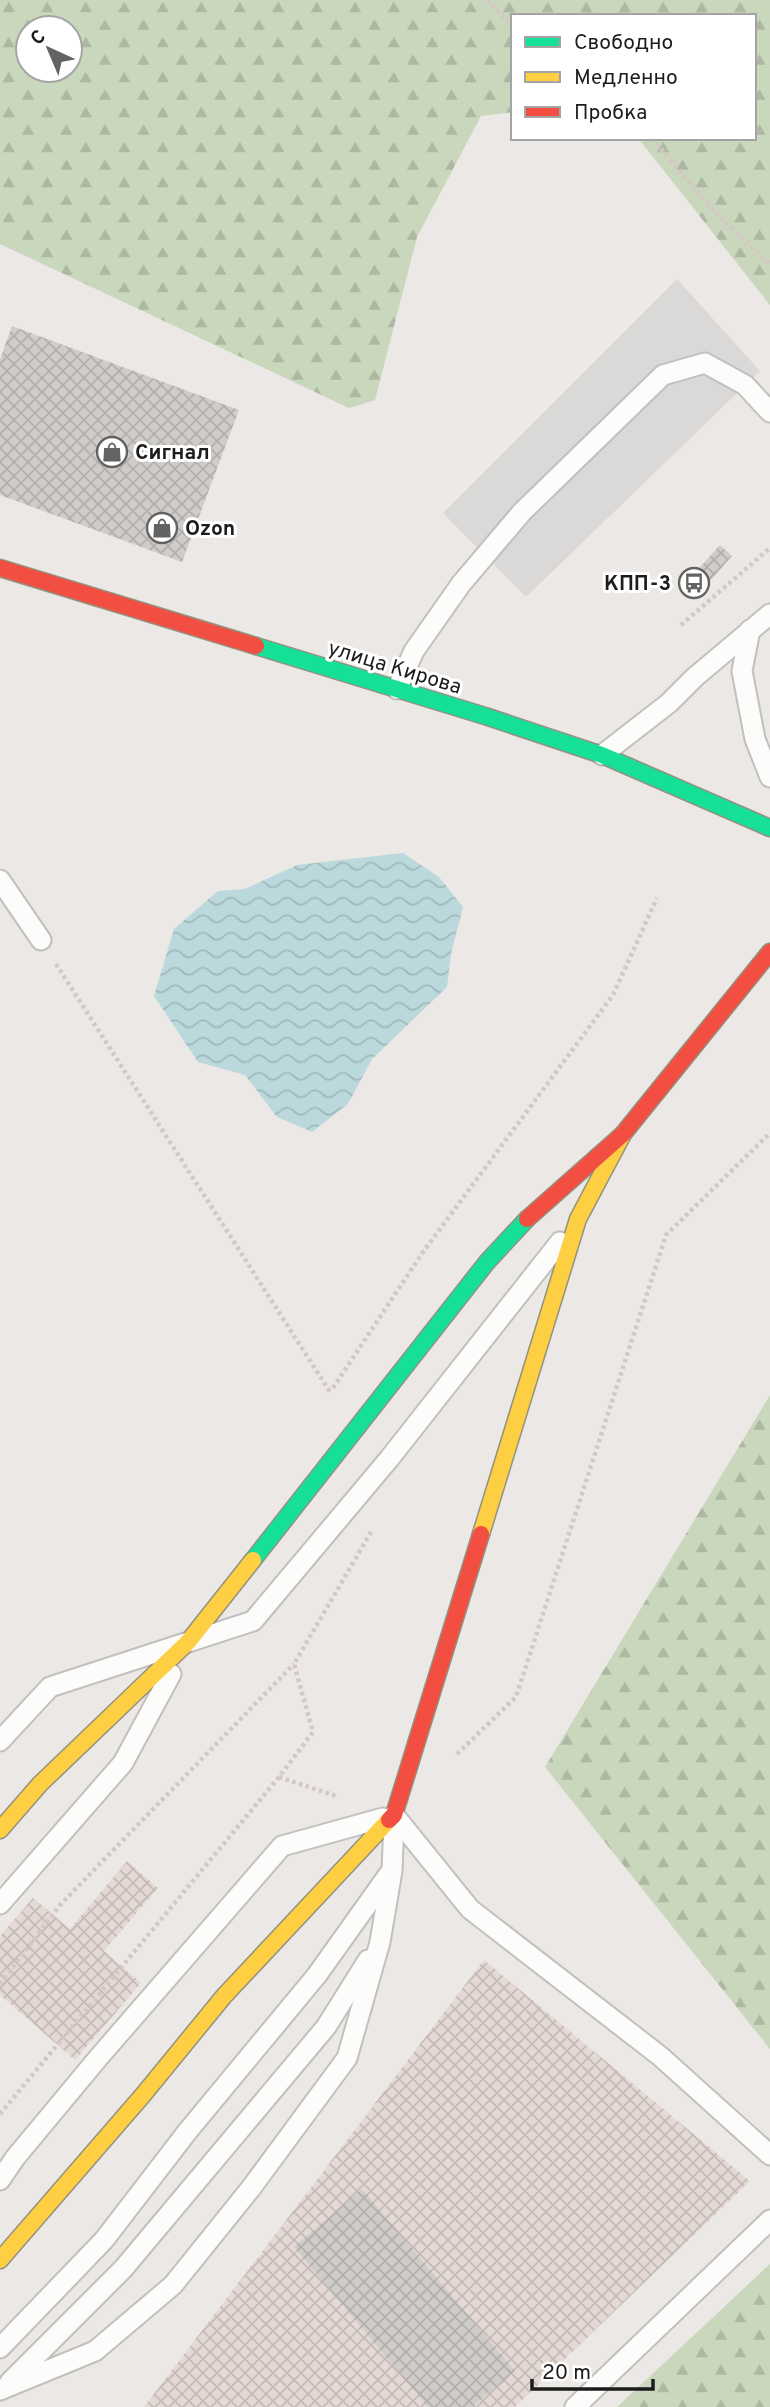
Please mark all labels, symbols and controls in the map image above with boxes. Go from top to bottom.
north arrow [14,14,84,84]
legend [511,14,756,140]
text: С [26,25,51,51]
text: Свободно [574,30,673,57]
text: Медленно [574,65,678,92]
text: Пробка [574,100,647,127]
shop icon: Сигнал [95,435,129,469]
place label: Сигнал [135,440,210,467]
shop icon: Ozon [145,511,179,545]
place label: Ozon [185,516,235,543]
bus stop icon: КПП-3 [677,566,711,600]
place label: КПП-3 [604,571,671,598]
street label: улица Кирова [324,635,465,702]
scale bar [532,2348,653,2392]
text: 20 m [542,2360,591,2387]

